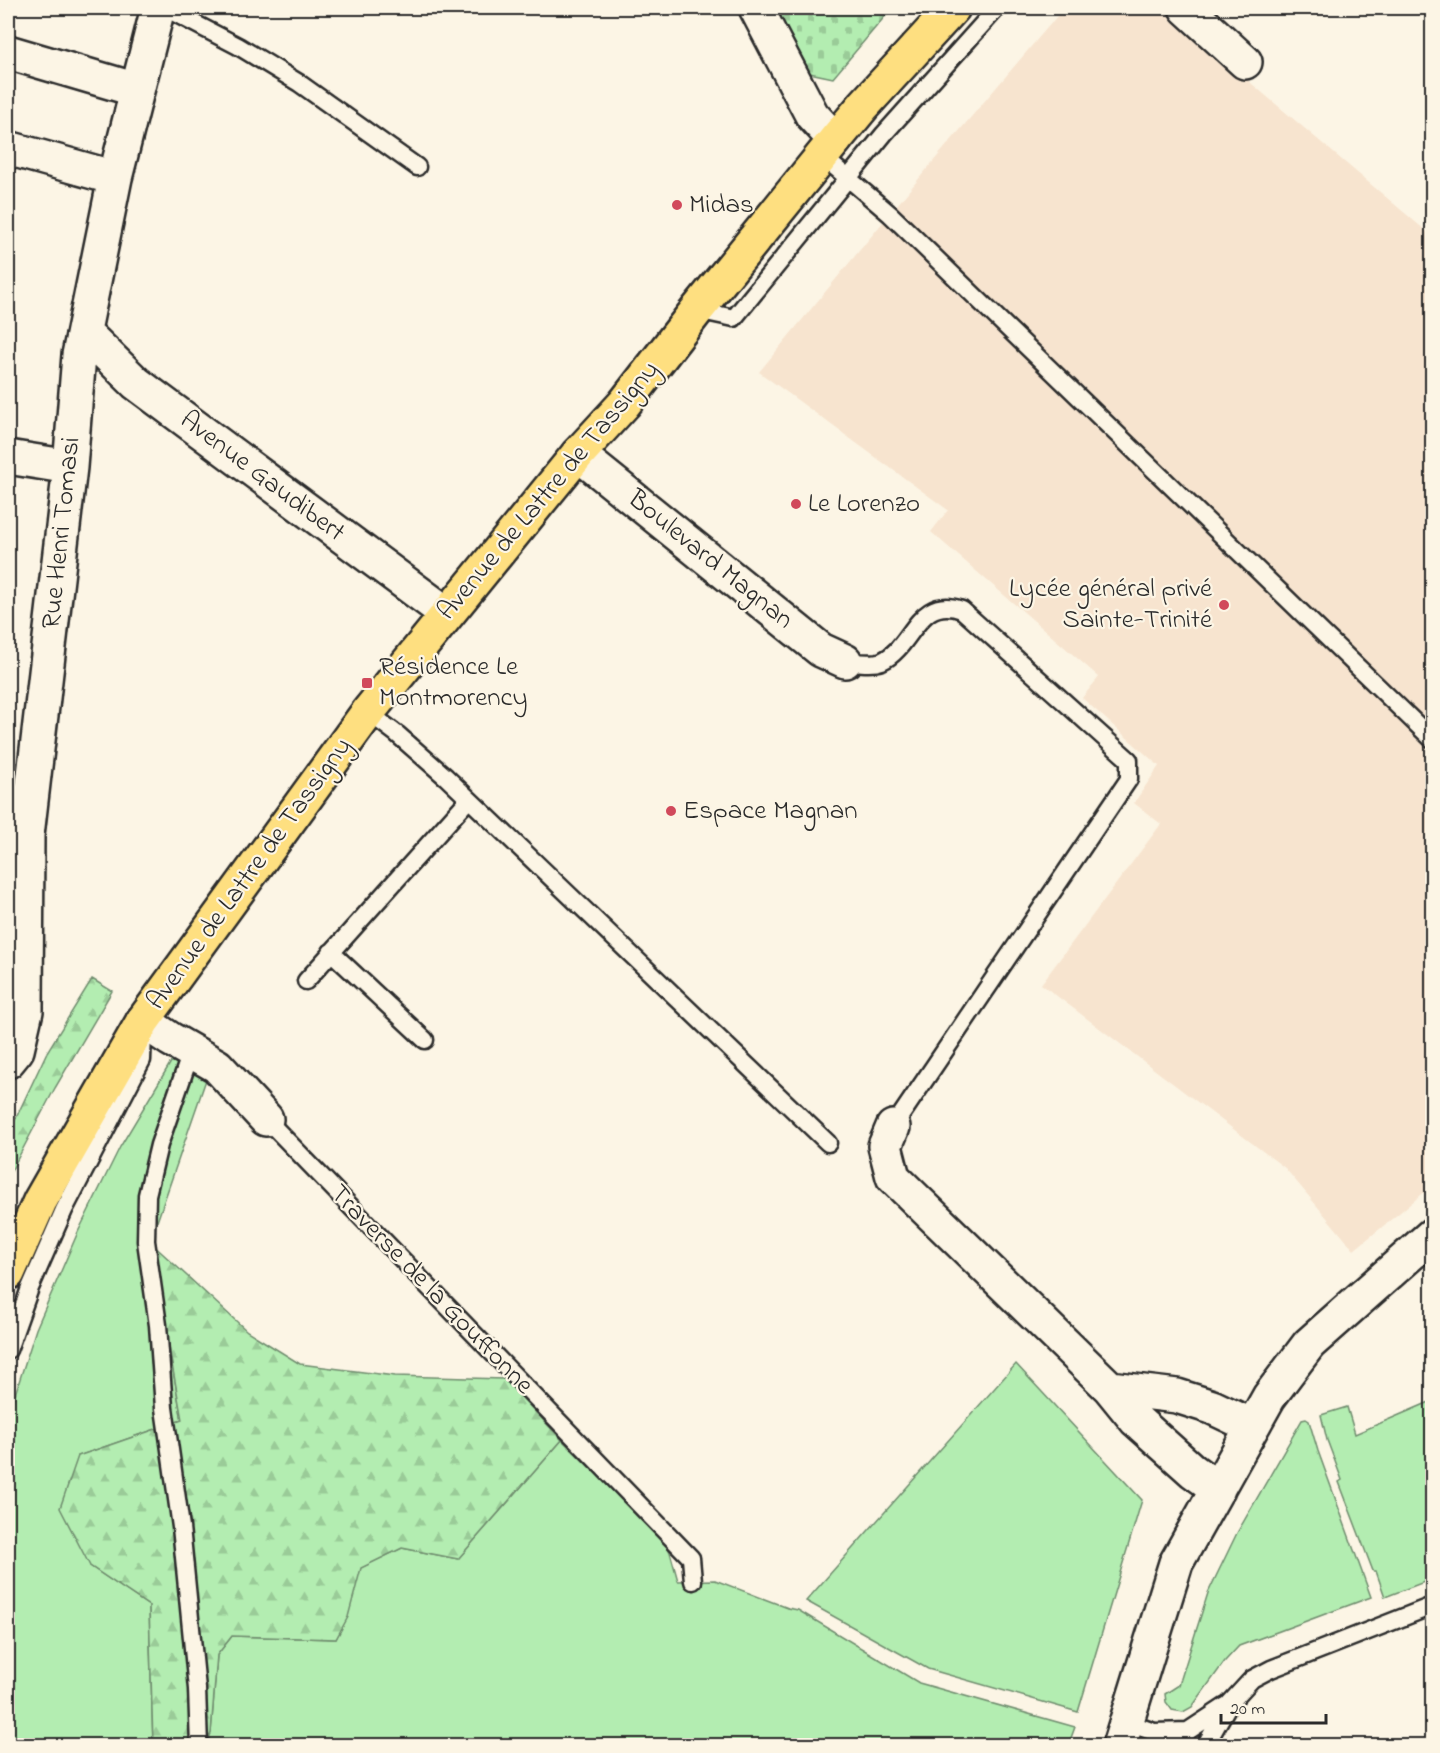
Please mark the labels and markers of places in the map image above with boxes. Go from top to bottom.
place label: Midas [689,186,754,225]
marker: Midas [670,198,684,212]
place label: Le Lorenzo [808,485,920,524]
marker: Le Lorenzo [789,497,803,511]
place label: Lycée général privé Sainte-Trinité [1009,570,1213,640]
marker: Lycée général privé Sainte-Trinité [1217,598,1231,612]
place label: Résidence Le Montmorency [379,648,528,718]
marker: Résidence Le Montmorency [360,676,374,690]
place label: Espace Magnan [683,792,858,831]
marker: Espace Magnan [664,804,678,818]

